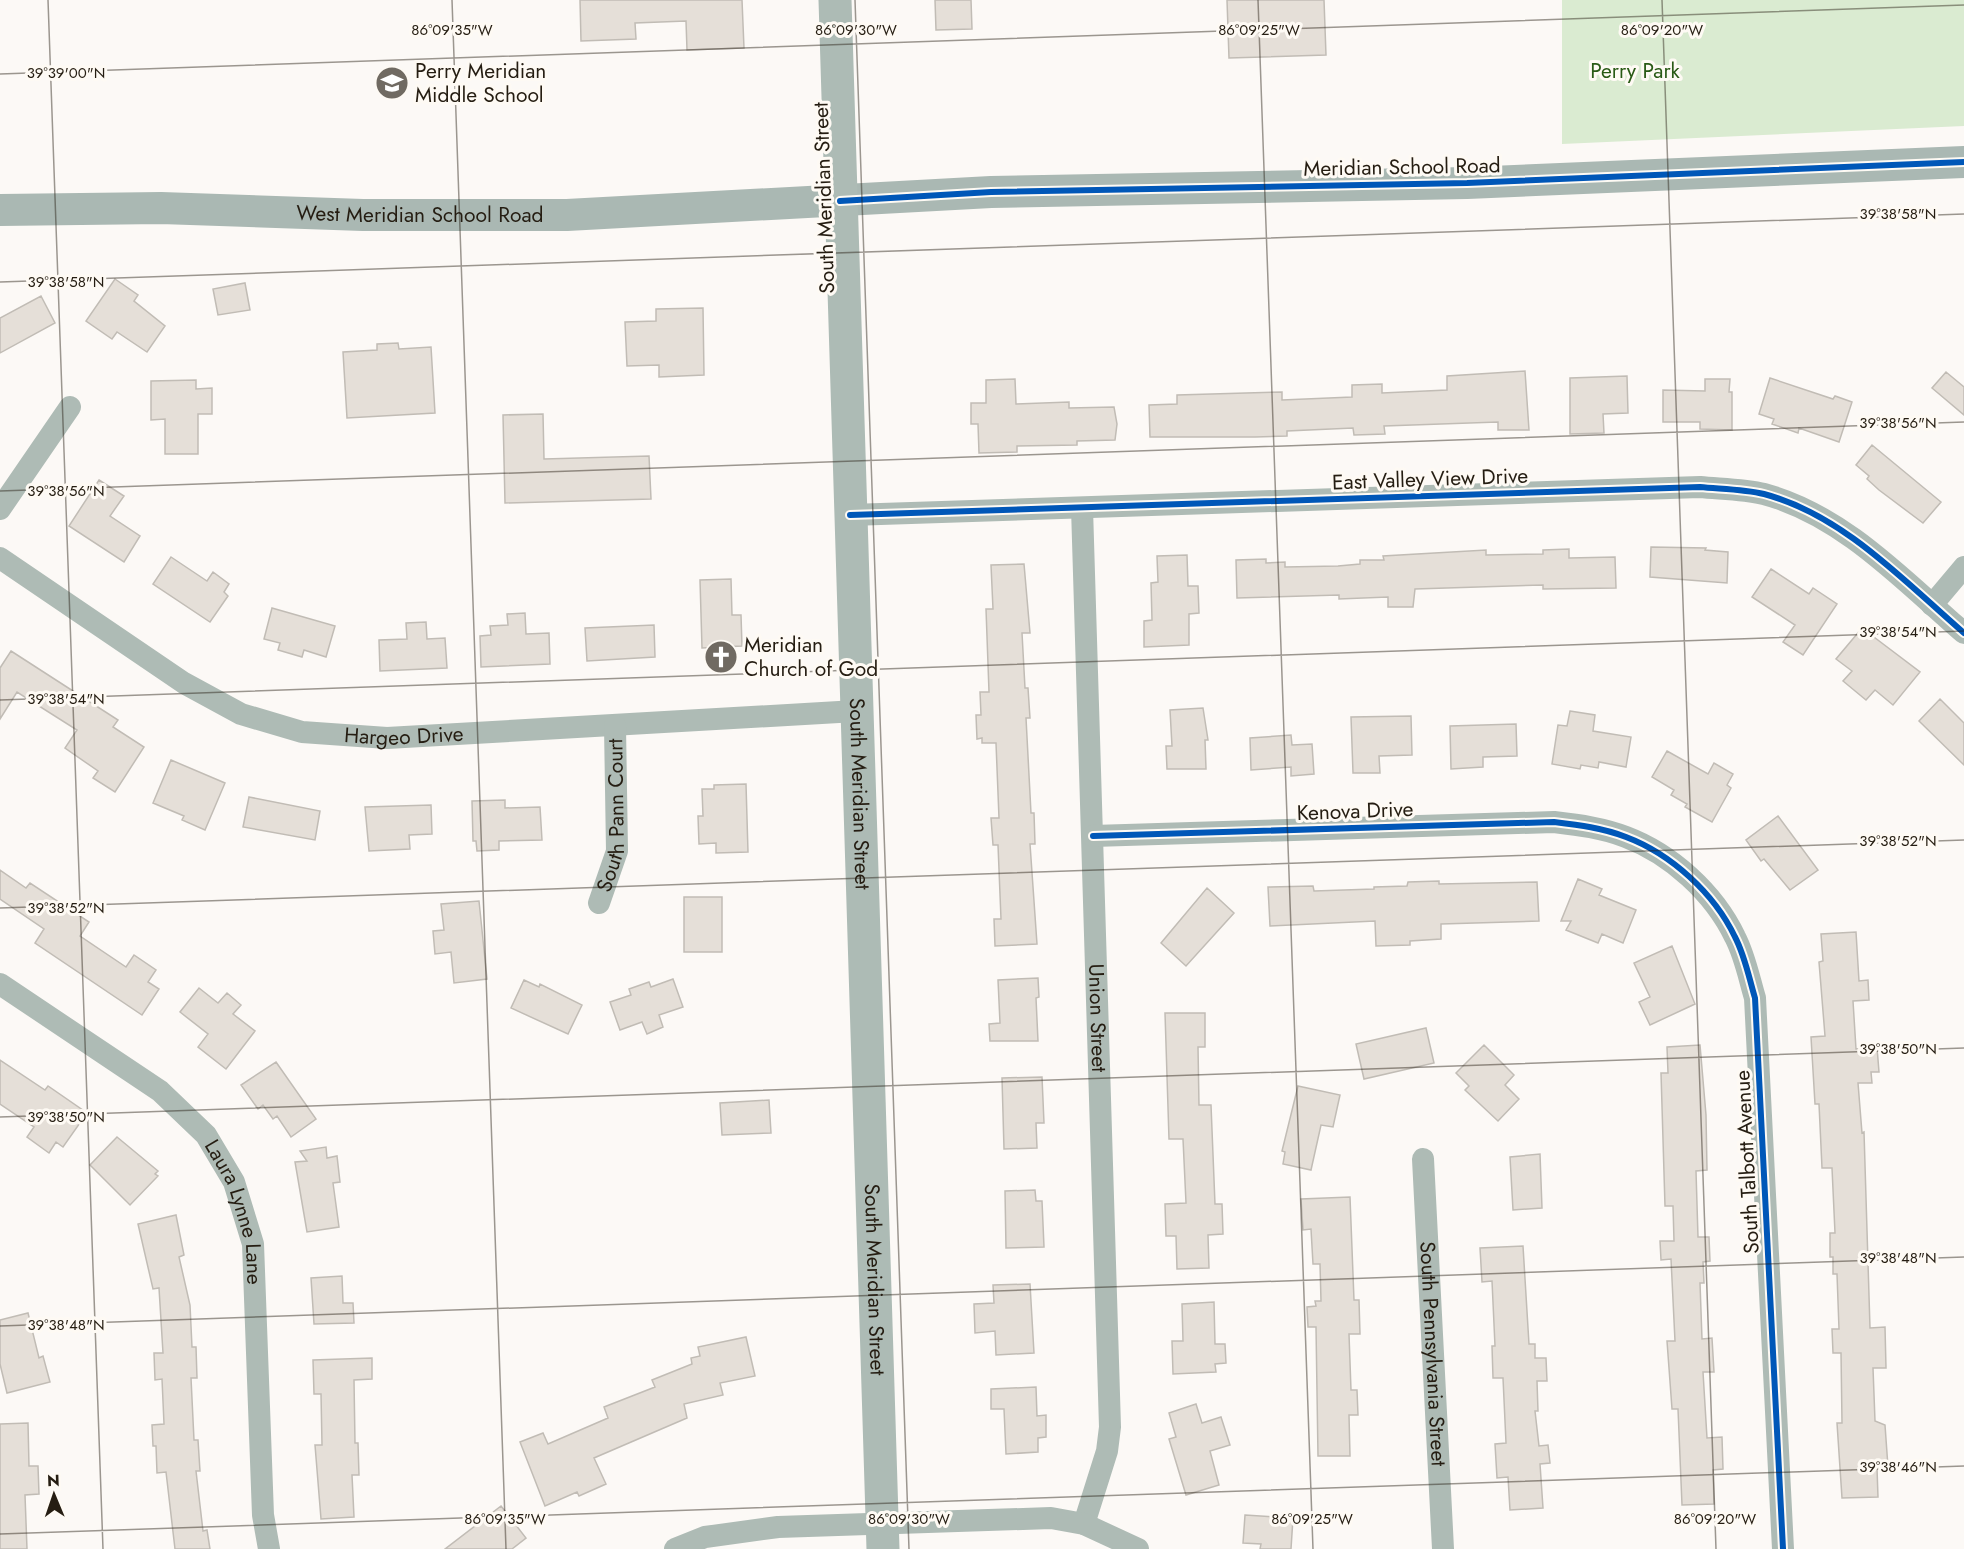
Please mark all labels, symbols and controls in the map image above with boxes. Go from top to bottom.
text: 86°09'35"W [411,19,493,41]
text: 86°09'30"W [815,19,897,41]
text: 86°09'25"W [1218,19,1300,41]
text: 86°09'20"W [1621,19,1703,41]
place label: Perry Meridian Middle School [415,56,546,110]
park label: Perry Park [1590,56,1681,86]
text: 39°39'00"N [27,62,105,84]
school or university icon: Perry Meridian Middle School [374,65,410,101]
street label: South Meridian Street [806,102,842,294]
street label: Meridian School Road [1303,150,1501,184]
street label: West Meridian School Road [296,198,543,230]
text: 39°38'58"N [1860,203,1936,225]
text: 39°38'58"N [28,271,104,293]
text: 39°38'56"N [1859,412,1937,434]
street label: East Valley View Drive [1331,461,1529,497]
text: 39°38'56"N [27,480,105,502]
text: 39°38'54"N [1859,621,1937,643]
place label: Meridian Church of God [744,630,878,684]
church icon: Meridian Church of God [703,639,739,675]
text: 39°38'54"N [27,688,105,710]
street label: South Meridian Street [842,697,878,890]
street label: Hargeo Drive [343,719,464,753]
street label: South Pann Court [589,738,632,896]
street label: Kenova Drive [1296,794,1414,828]
text: 39°38'52"N [1859,830,1937,852]
text: 39°38'52"N [27,897,105,919]
street label: Union Street [1081,963,1114,1073]
text: 39°38'50"N [1859,1038,1937,1060]
street label: South Talbott Avenue [1727,1069,1767,1255]
text: 39°38'50"N [27,1106,105,1128]
street label: Laura Lynne Lane [197,1134,269,1285]
street label: South Meridian Street [857,1183,893,1376]
street label: South Pennsylvania Street [1412,1241,1454,1467]
text: 39°38'48"N [1859,1247,1937,1269]
text: 39°38'48"N [27,1314,105,1336]
text: 39°38'46"N [1859,1456,1937,1478]
north arrow [24,1465,84,1525]
text: N [47,1469,60,1492]
text: 86°09'35"W [464,1508,546,1530]
text: 86°09'30"W [868,1508,950,1530]
text: 86°09'25"W [1271,1508,1353,1530]
text: 86°09'20"W [1674,1508,1756,1530]

